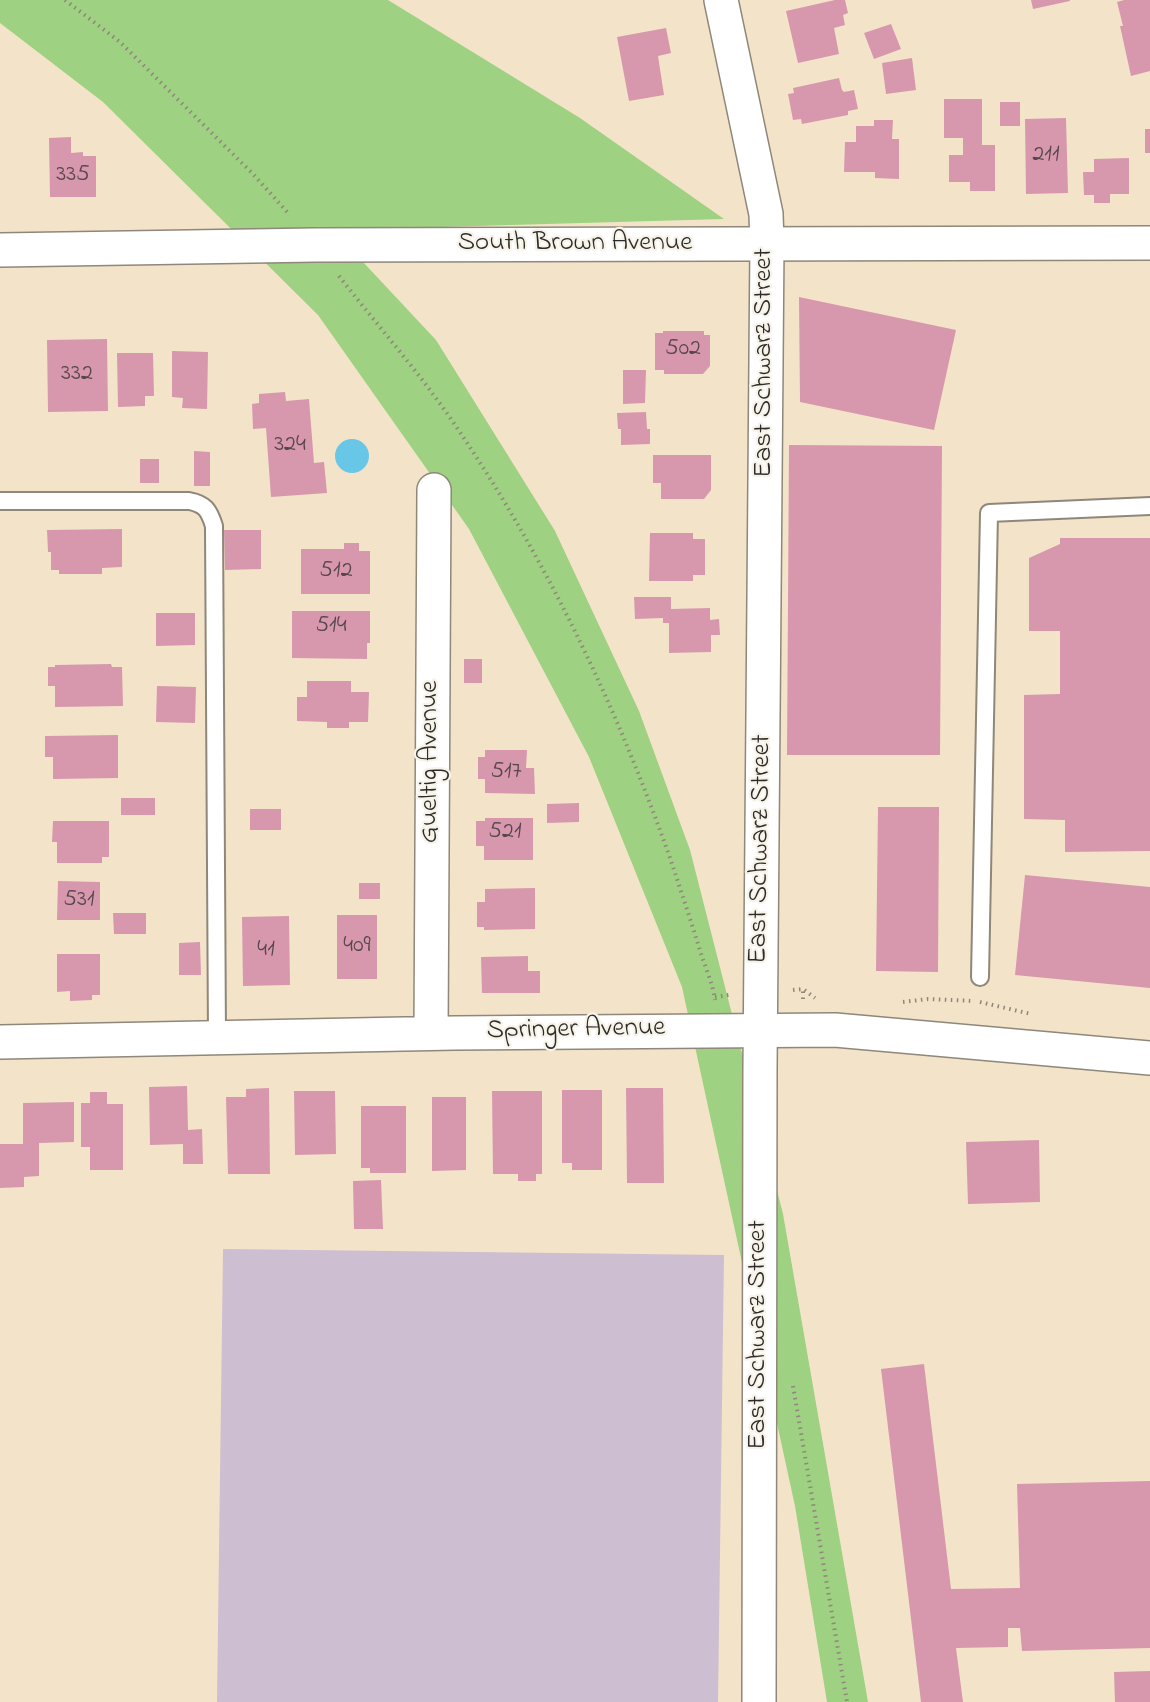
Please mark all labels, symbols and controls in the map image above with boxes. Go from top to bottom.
house number: 211 [1032,142,1060,170]
house number: 335 [56,162,90,190]
street label: South Brown Avenue [458,229,692,261]
street label: East Schwarz Street [750,248,782,478]
house number: 502 [665,336,701,364]
house number: 332 [61,361,93,389]
house number: 324 [274,432,306,460]
house number: 512 [319,558,353,586]
house number: 514 [315,613,347,641]
street label: Gueltig Avenue [416,681,448,843]
street label: East Schwarz Street [744,734,780,964]
house number: 517 [490,759,522,787]
house number: 521 [488,819,522,847]
house number: 531 [63,887,95,915]
house number: 409 [343,933,371,961]
house number: 41 [257,937,275,965]
street label: Springer Avenue [486,1013,666,1049]
street label: East Schwarz Street [744,1220,776,1450]

